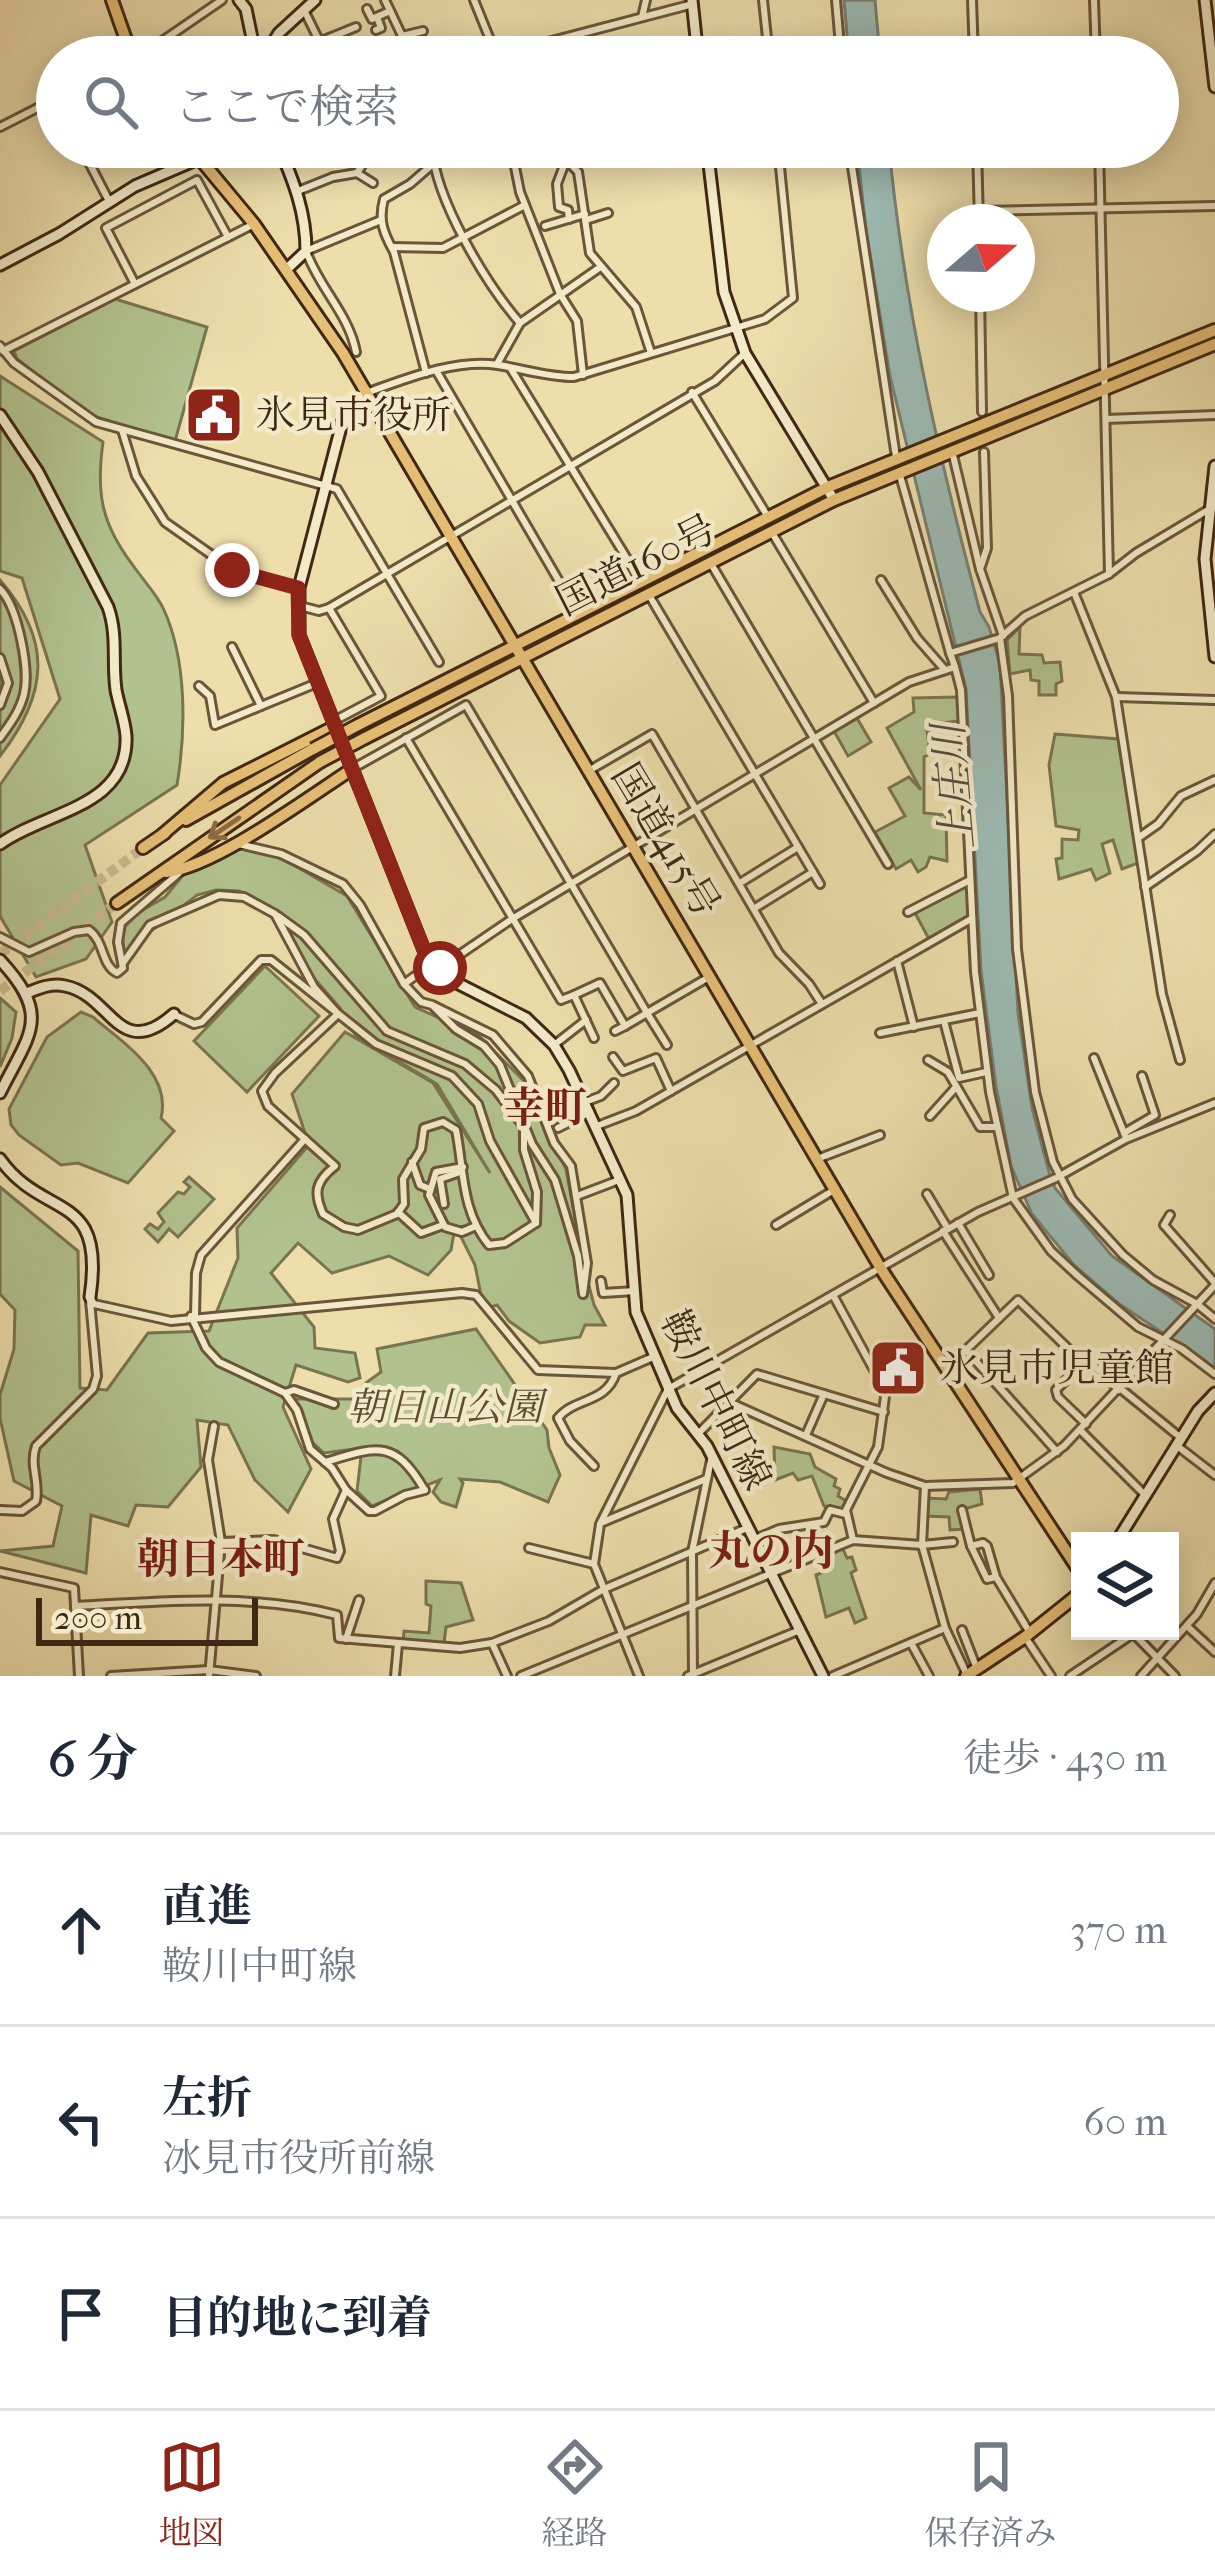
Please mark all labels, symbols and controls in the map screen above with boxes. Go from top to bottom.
search box [36,36,1179,168]
icon: search [78,69,144,135]
text: ここで検索 [174,81,399,134]
north arrow [927,204,1035,312]
public building icon: 氷見市役所 [183,384,245,446]
place label: 氷見市役所 [256,392,451,438]
street label: 国道160号 [548,505,724,625]
route end [205,543,259,597]
water label: 上庄川 [924,718,984,852]
street label: 国道415号 [602,755,730,925]
one-way arrow [207,815,241,840]
route start [413,941,467,995]
district label: 幸町 [503,1084,587,1133]
street label: 鞍川中町線 [651,1303,781,1497]
public building icon: 氷見市児童館 [867,1337,929,1399]
place label: 氷見市児童館 [940,1345,1174,1391]
park label: 朝日山公園 [347,1384,548,1430]
district label: 丸の内 [708,1527,834,1576]
map controls [1071,1532,1179,1640]
button: layers [1071,1532,1179,1640]
district label: 朝日本町 [137,1535,305,1584]
scale bar [36,1592,258,1645]
text: 200 m [54,1599,142,1638]
text: 6 分 [48,1729,138,1789]
text: 徒歩 · 430 m [963,1735,1167,1781]
text: 直進 [162,1880,252,1933]
icon: ahead [48,1897,114,1963]
text: 370 m [1070,1907,1167,1953]
text: 鞍川中町線 [162,1943,357,1989]
text: 左折 [162,2072,252,2125]
icon: left [48,2089,114,2155]
text: 60 m [1084,2099,1167,2145]
text: 冰見市役所前線 [162,2135,435,2181]
icon: arrive [48,2281,114,2347]
text: 目的地に到着 [162,2292,432,2345]
tab: 地図 [159,2434,225,2553]
tab: 経路 [542,2434,608,2553]
tab: 保存済み [925,2434,1057,2553]

